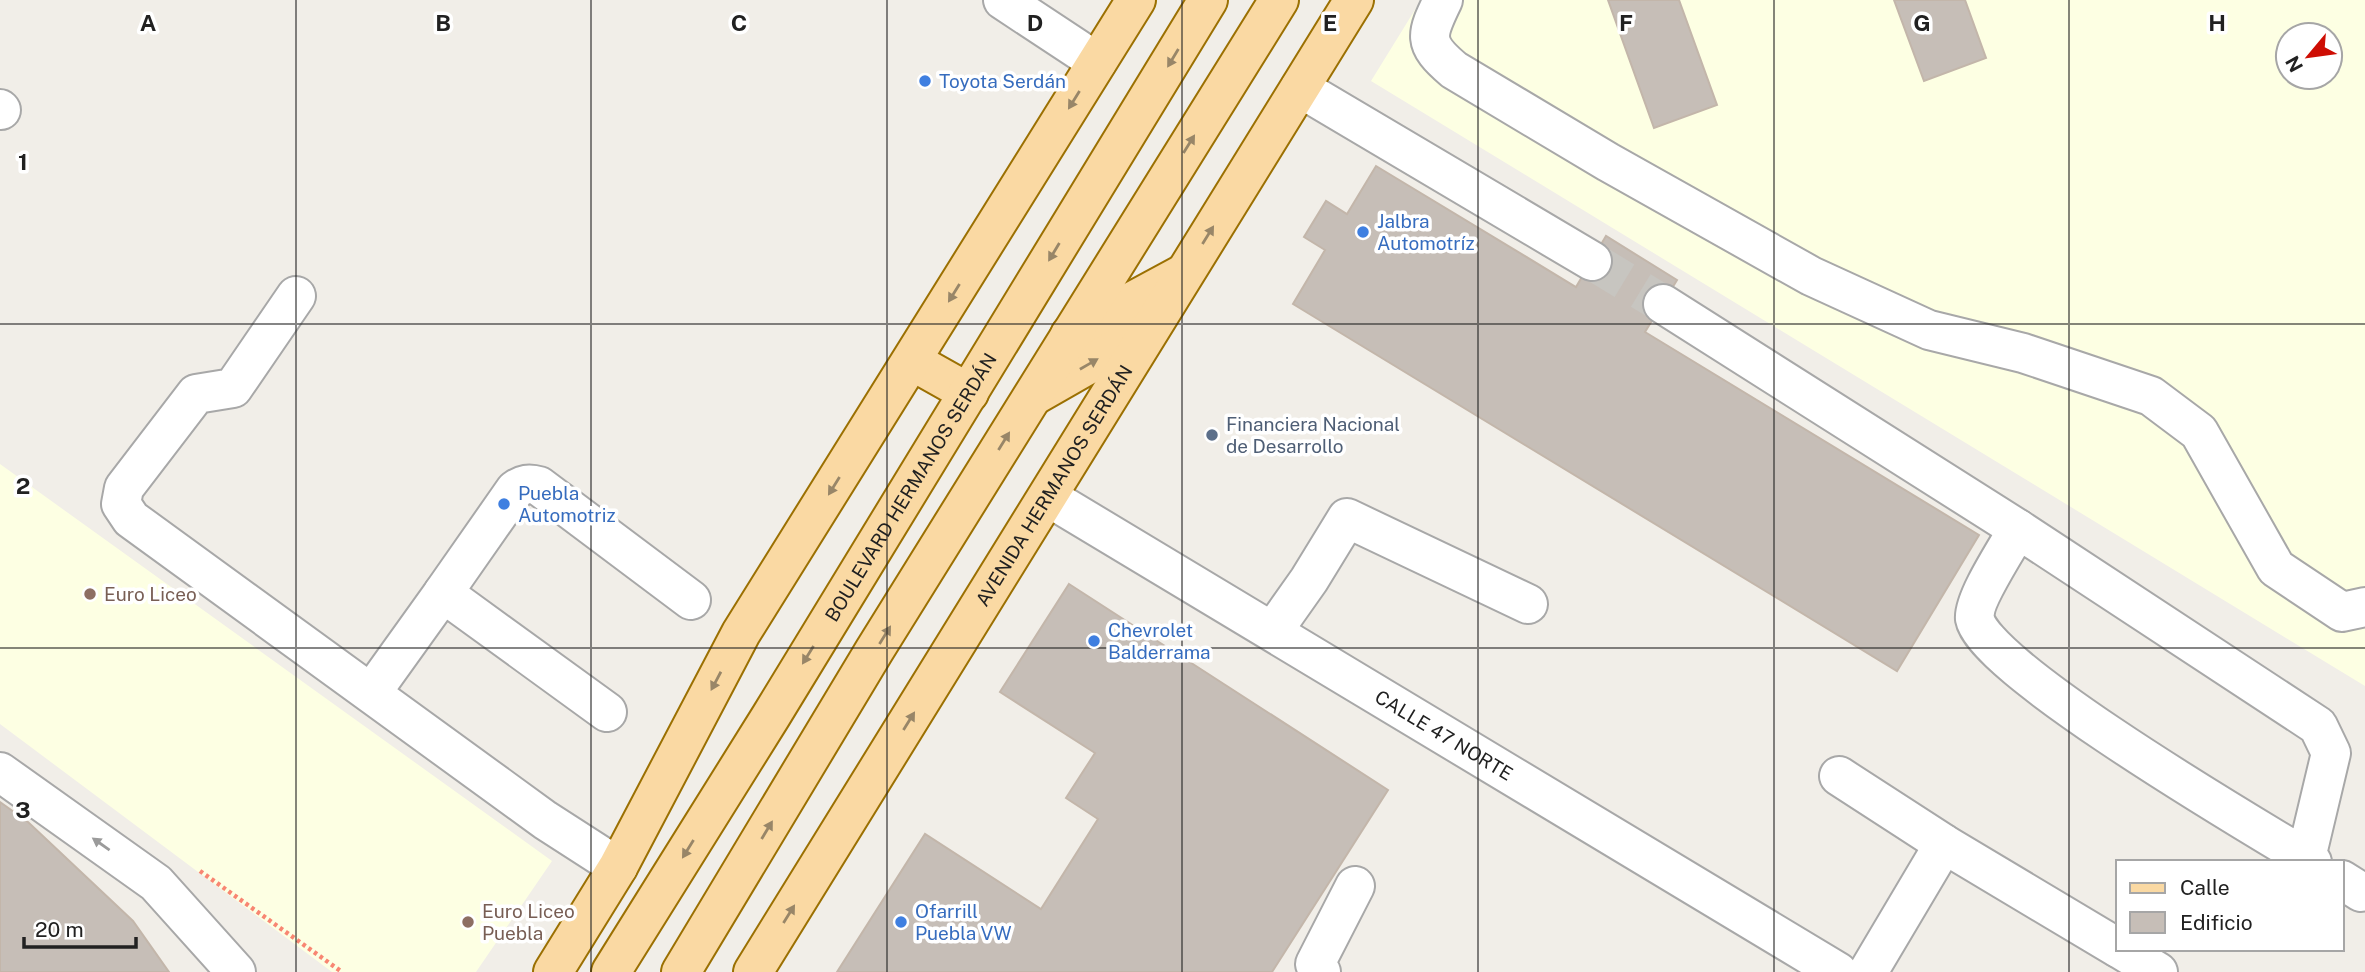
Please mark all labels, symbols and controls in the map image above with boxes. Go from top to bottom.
text: A [140,9,157,36]
text: B [435,9,451,36]
text: C [731,9,747,36]
text: D [1027,9,1043,36]
text: E [1323,9,1337,36]
text: F [1619,9,1633,36]
text: G [1913,9,1931,36]
text: H [2208,9,2226,36]
north arrow [2274,21,2344,91]
one-way arrow [1166,49,1179,68]
text: N [2281,52,2307,76]
place label: Toyota Serdán [939,70,1066,92]
marker: Toyota Serdán [917,73,933,89]
one-way arrow [1068,90,1081,109]
one-way arrow [1182,134,1195,153]
text: 1 [18,148,28,175]
place label: Jalbra Automotríz [1377,210,1475,254]
marker: Jalbra Automotríz [1355,224,1371,240]
one-way arrow [1201,225,1214,244]
one-way arrow [1048,243,1061,262]
one-way arrow [948,283,961,303]
street label: BOULEVARD HERMANOS SERDÁN [820,349,1001,625]
one-way arrow [1080,358,1099,370]
street label: AVENIDA HERMANOS SERDÁN [971,361,1137,610]
place label: Financiera Nacional de Desarrollo [1226,413,1400,457]
marker: Financiera Nacional de Desarrollo [1204,427,1220,443]
one-way arrow [997,431,1010,451]
text: 2 [16,472,30,499]
one-way arrow [827,476,840,496]
place label: Puebla Automotriz [518,482,616,526]
marker: Puebla Automotriz [496,496,512,512]
place label: Euro Liceo [104,583,197,605]
marker: Euro Liceo [82,586,98,602]
place label: Chevrolet Balderrama [1108,619,1211,663]
one-way arrow [878,625,891,644]
marker: Chevrolet Balderrama [1086,633,1102,649]
one-way arrow [801,646,814,665]
one-way arrow [710,671,722,690]
street label: CALLE 47 NORTE [1371,685,1517,785]
one-way arrow [902,711,915,730]
text: 3 [15,796,31,823]
one-way arrow [761,820,773,839]
one-way arrow [92,837,110,851]
one-way arrow [681,839,694,858]
legend [2116,860,2344,951]
text: Calle [2180,875,2230,900]
place label: Euro Liceo Puebla [482,900,575,944]
place label: Ofarrill Puebla VW [915,900,1012,944]
one-way arrow [783,904,796,924]
scale bar [24,906,136,950]
text: Edificio [2180,910,2253,935]
marker: Euro Liceo Puebla [460,914,476,930]
marker: Ofarrill Puebla VW [893,914,909,930]
text: 20 m [35,917,84,942]

